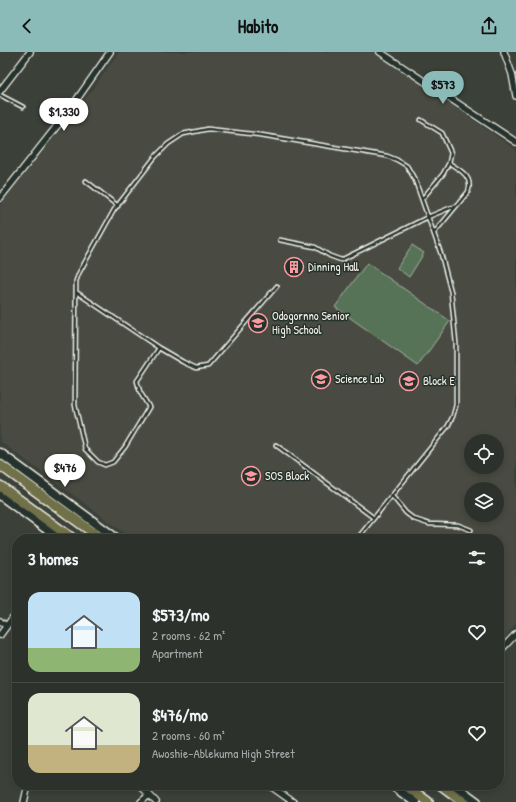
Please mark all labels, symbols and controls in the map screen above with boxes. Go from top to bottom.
text: Habito [238,14,278,39]
icon: back [16,15,38,37]
icon: share [478,15,500,37]
pin: $573 [419,71,467,105]
text: $573 [431,75,455,93]
pin: $1,330 [31,98,97,132]
text: $1,330 [48,102,80,120]
building icon: Dinning Hall [283,256,305,278]
place label: Dinning Hall [308,258,360,275]
place label: Odogornno Senior High School [272,307,350,338]
school or university icon: Odogornno Senior High School [247,312,269,334]
school or university icon: Science Lab [310,368,332,390]
place label: Science Lab [335,370,384,387]
school or university icon: Block E [398,370,420,392]
place label: Block E [423,372,456,389]
map controls [464,434,504,522]
button: locate [464,434,504,474]
pin: $476 [41,454,89,488]
text: $476 [53,458,77,476]
school or university icon: SOS Block [240,465,262,487]
place label: SOS Block [265,467,309,484]
button: layers [464,482,504,522]
text: 3 homes [28,547,78,570]
icon: filters [466,547,488,569]
text: $573/mo [152,603,209,626]
icon: home [60,608,108,656]
icon: heart [466,621,488,643]
text: 2 rooms · 62 m² [152,626,225,644]
text: Apartment [152,644,203,662]
text: $476/mo [152,703,208,726]
icon: home [60,709,108,757]
icon: heart [466,722,488,744]
text: 2 rooms · 60 m² [152,726,225,744]
text: Awoshie-Ablekuma High Street [152,744,295,762]

